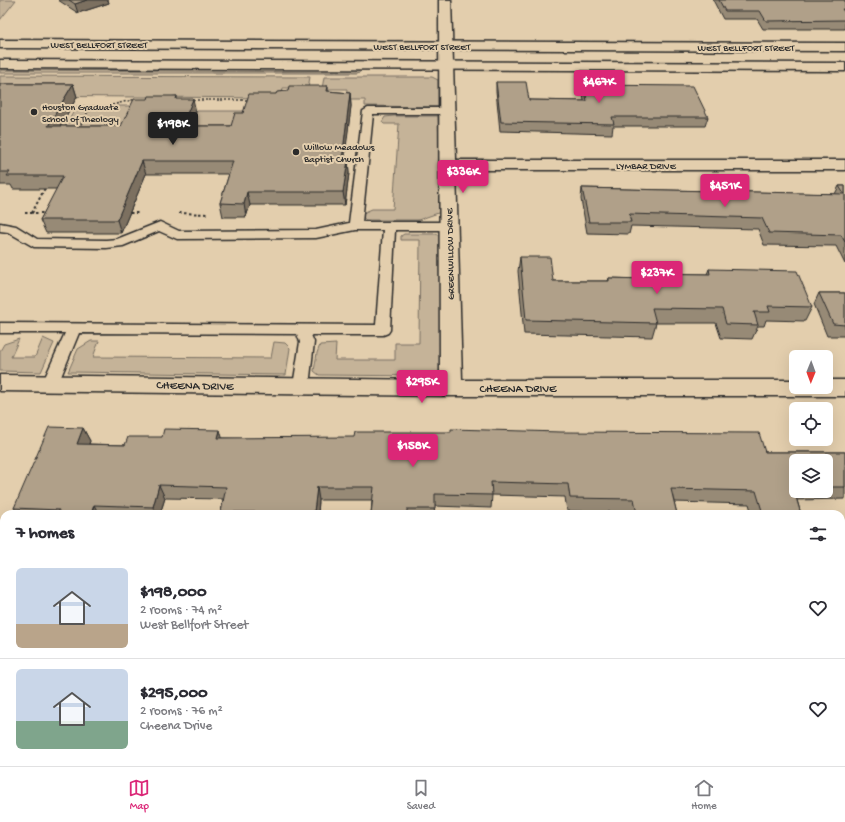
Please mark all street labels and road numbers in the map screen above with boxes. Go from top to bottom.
street label: WEST BELLFORT STREET [51,40,149,52]
street label: WEST BELLFORT STREET [374,42,472,54]
street label: WEST BELLFORT STREET [698,43,796,55]
street label: LYMBAR DRIVE [616,161,677,173]
street label: GREENWILLOW DRIVE [444,207,458,300]
street label: CHEENA DRIVE [156,379,234,395]
street label: CHEENA DRIVE [479,383,557,397]

